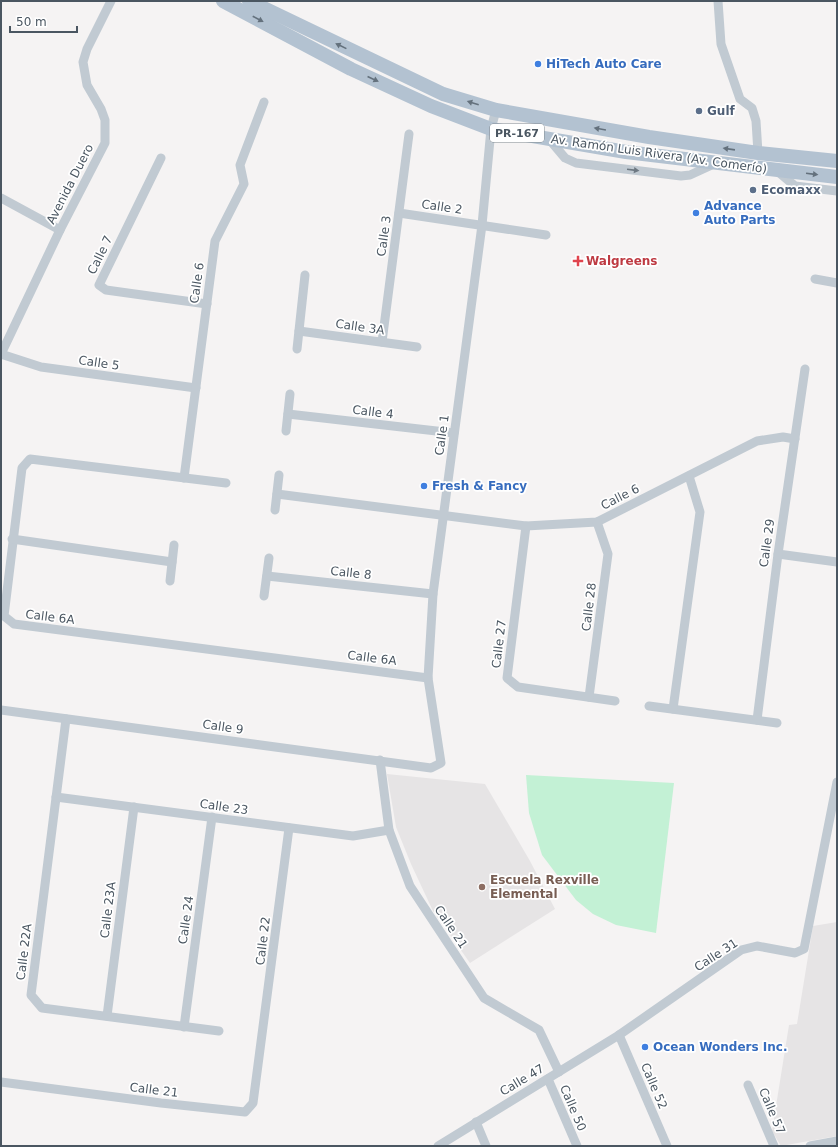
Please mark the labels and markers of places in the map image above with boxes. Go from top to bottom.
place label: HiTech Auto Care [546,57,662,71]
marker: HiTech Auto Care [533,59,543,69]
place label: Gulf [707,104,736,118]
marker: Gulf [694,106,704,116]
place label: Ecomaxx [761,183,821,197]
marker: Ecomaxx [748,185,758,195]
place label: Advance Auto Parts [704,199,775,227]
marker: Advance Auto Parts [691,208,701,218]
place label: Walgreens [586,254,658,268]
marker: Walgreens [573,256,583,266]
place label: Fresh & Fancy [432,479,527,493]
marker: Fresh & Fancy [419,481,429,491]
place label: Escuela Rexville Elemental [490,873,599,901]
marker: Escuela Rexville Elemental [477,882,487,892]
place label: Ocean Wonders Inc. [653,1040,788,1054]
marker: Ocean Wonders Inc. [640,1042,650,1052]

